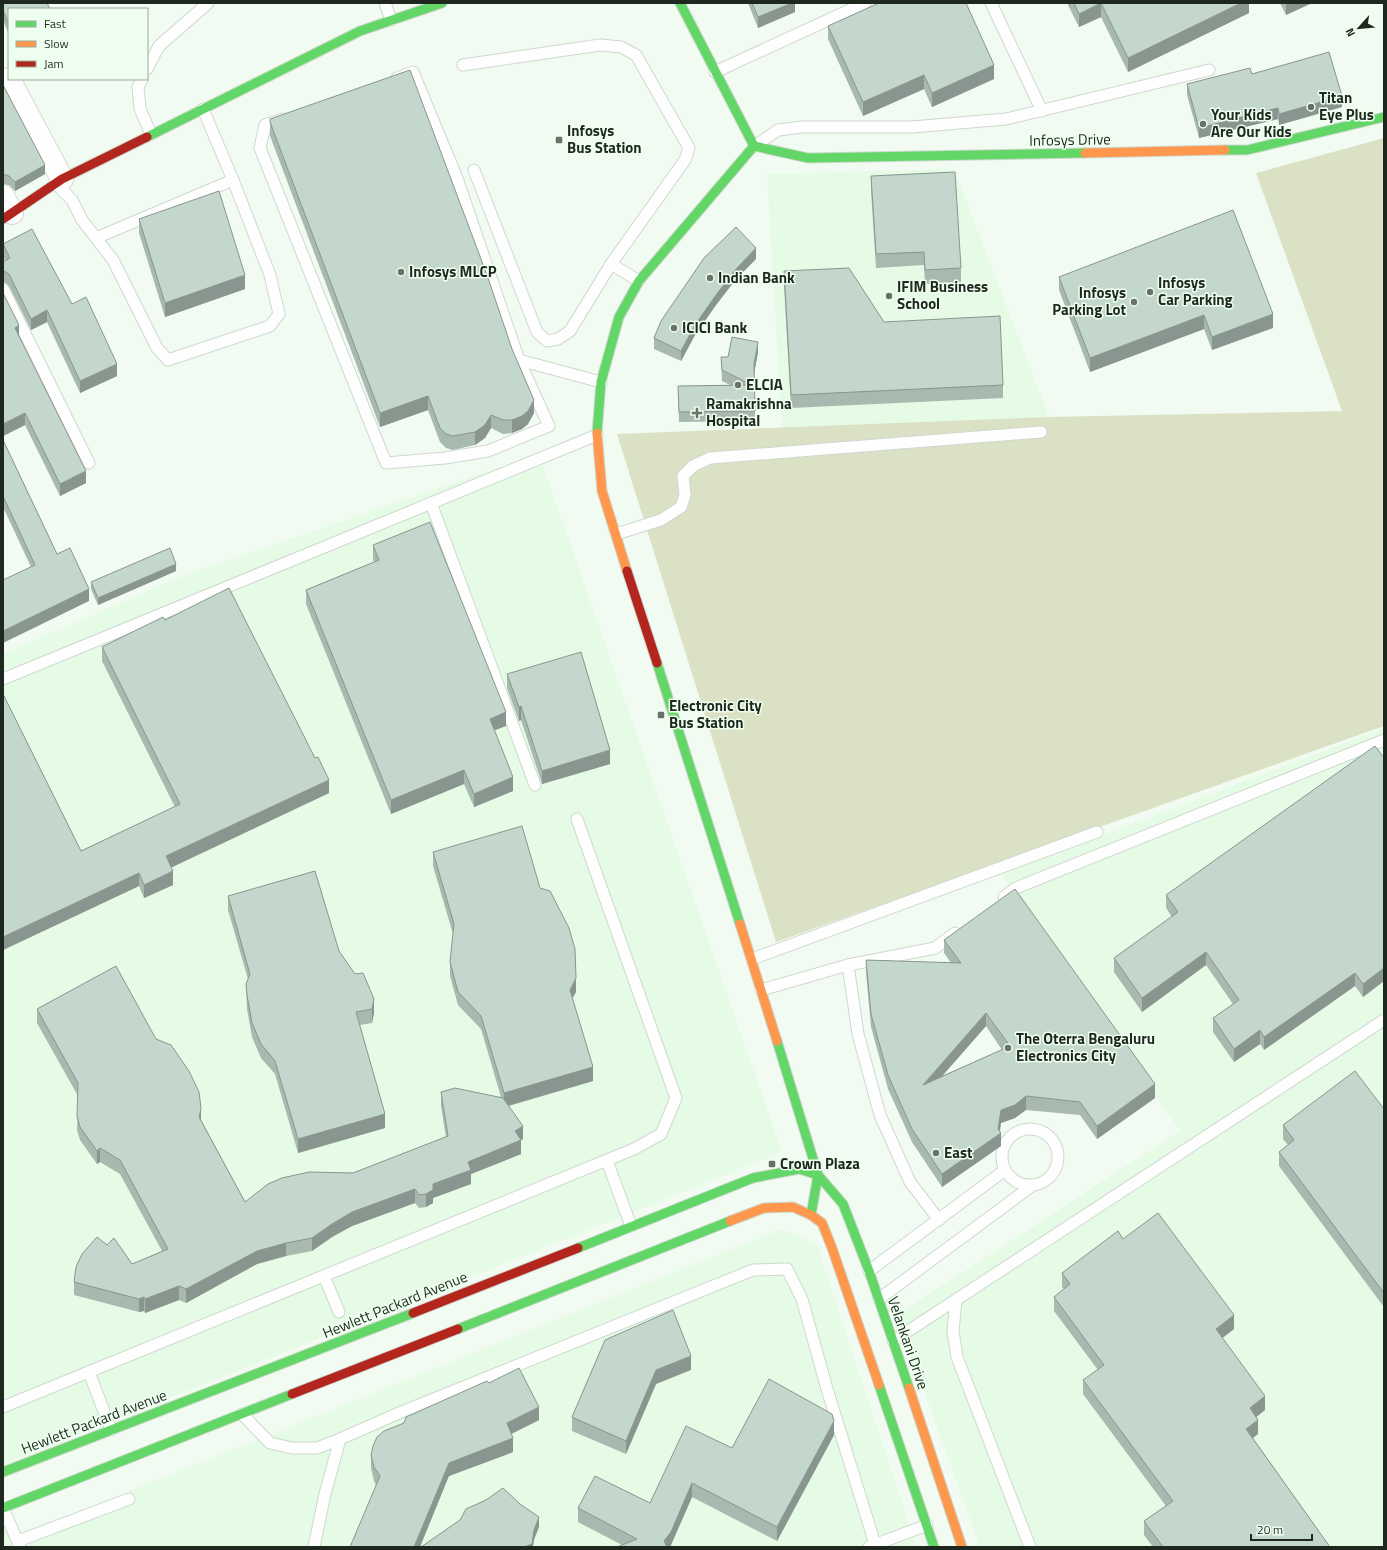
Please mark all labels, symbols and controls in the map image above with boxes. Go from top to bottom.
legend [8,8,148,80]
north arrow [1339,8,1379,48]
text: Fast [44,14,67,33]
text: N [1341,26,1359,40]
text: Slow [44,34,69,53]
text: Jam [44,54,64,73]
place label: Titan Eye Plus [1319,86,1374,126]
marker: Titan Eye Plus [1306,102,1316,112]
place label: Your Kids Are Our Kids [1211,103,1292,143]
place label: Infosys Bus Station [567,119,642,159]
marker: Your Kids Are Our Kids [1198,119,1208,129]
street label: Infosys Drive [1029,127,1111,152]
marker: Infosys Bus Station [554,135,564,145]
place label: Infosys MLCP [409,260,497,283]
place label: Indian Bank [718,266,795,289]
marker: Infosys MLCP [396,267,406,277]
place label: Infosys Car Parking [1158,271,1233,311]
marker: Indian Bank [705,273,715,283]
place label: IFIM Business School [897,275,988,315]
place label: Infosys Parking Lot [1052,281,1127,321]
marker: Infosys Car Parking [1145,287,1155,297]
marker: IFIM Business School [884,291,894,301]
marker: Infosys Parking Lot [1129,297,1139,307]
place label: ICICI Bank [682,316,748,339]
marker: ICICI Bank [669,323,679,333]
place label: ELCIA [746,373,783,396]
marker: ELCIA [733,380,743,390]
place label: Ramakrishna Hospital [706,392,792,432]
marker: Ramakrishna Hospital [691,407,703,419]
place label: Electronic City Bus Station [669,694,762,734]
marker: Electronic City Bus Station [656,710,666,720]
place label: The Oterra Bengaluru Electronics City [1016,1027,1155,1067]
marker: The Oterra Bengaluru Electronics City [1003,1043,1013,1053]
place label: East [944,1141,973,1164]
marker: East [931,1148,941,1158]
place label: Crown Plaza [780,1152,860,1175]
marker: Crown Plaza [767,1159,777,1169]
street label: Hewlett Packard Avenue [319,1265,471,1344]
street label: Velankani Drive [882,1293,935,1392]
street label: Hewlett Packard Avenue [18,1383,170,1460]
scale bar [1251,1516,1312,1542]
text: 20 m [1257,1520,1283,1539]

